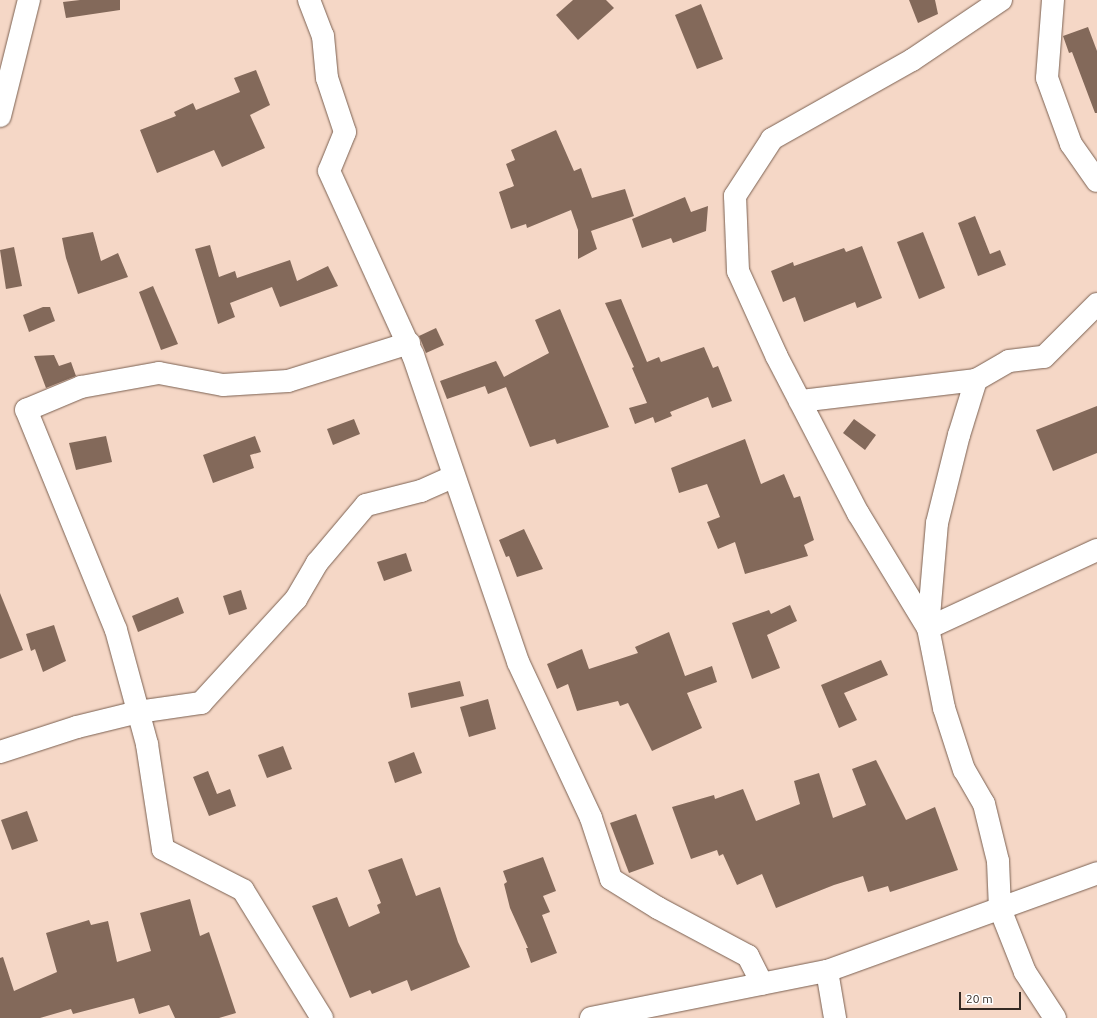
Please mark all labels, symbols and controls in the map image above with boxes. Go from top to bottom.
scale bar [961,984,1023,1010]
text: 20 m [966,992,993,1005]

